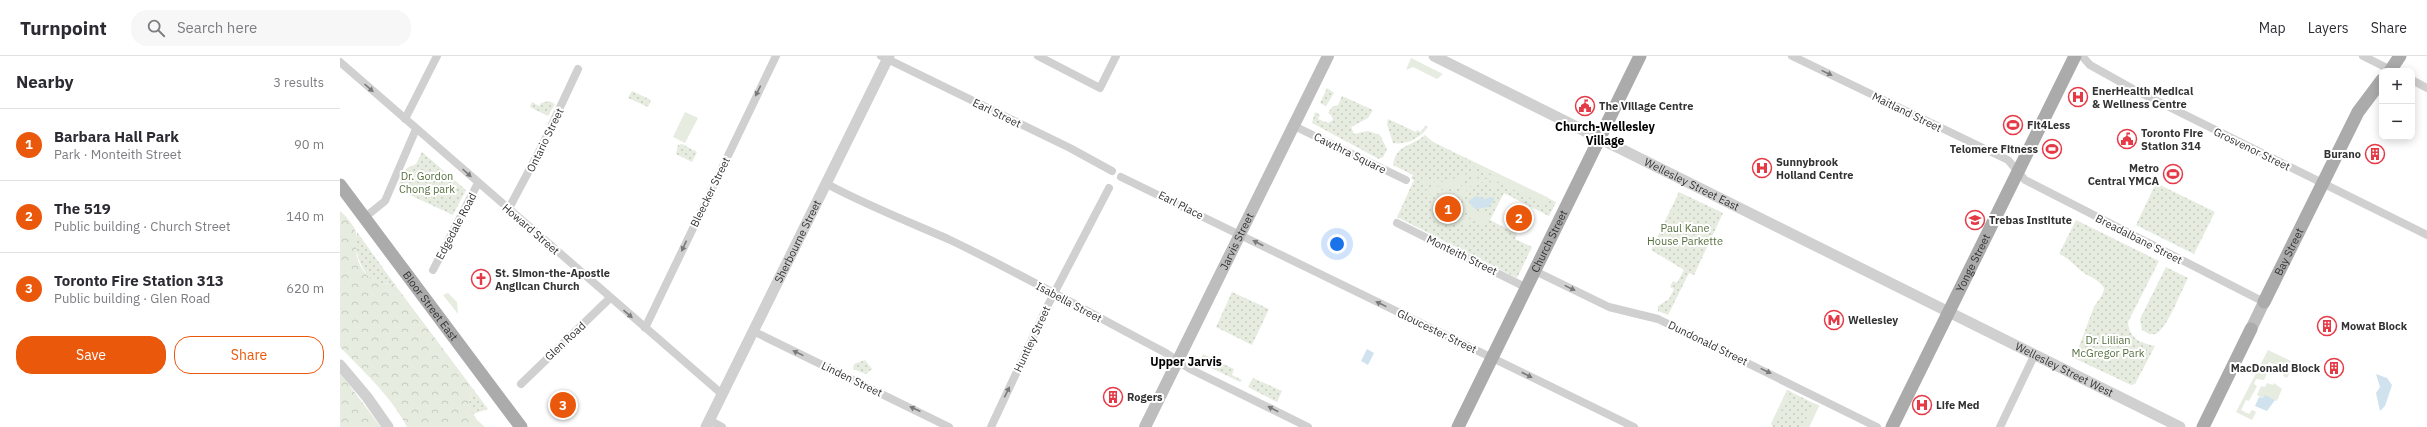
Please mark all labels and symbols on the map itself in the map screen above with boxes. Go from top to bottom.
one-way arrow [1821,70,1833,76]
one-way arrow [364,83,374,92]
place label: EnerHealth Medical & Wellness Centre [2092,84,2194,111]
one-way arrow [755,85,762,97]
hospital icon: EnerHealth Medical & Wellness Centre [2067,86,2089,108]
street label: Maitland Street [1870,89,1944,135]
street label: Earl Street [971,95,1024,131]
public building icon: The Village Centre [1574,95,1596,117]
place label: The Village Centre [1599,99,1693,113]
street label: Ontario Street [523,106,567,174]
sports icon: Fit4Less [2002,114,2024,136]
place label: Fit4Less [2027,118,2071,132]
district label: Church-Wellesley Village [1555,119,1655,148]
street label: Grosvenor Street [2211,124,2293,174]
place label: Toronto Fire Station 314 [2141,126,2203,153]
public building icon: Toronto Fire Station 314 [2116,128,2138,150]
street label: Cawthra Square [1312,129,1388,177]
sports icon: Telomere Fitness [2041,138,2063,160]
place label: Telomere Fitness [1950,142,2038,156]
building icon: Burano [2364,143,2386,165]
place label: Burano [2324,147,2361,161]
street label: Bleecker Street [687,155,733,229]
street label: Wellesley Street East [1642,155,1742,214]
place label: Sunnybrook Holland Centre [1776,155,1854,182]
hospital icon: Sunnybrook Holland Centre [1751,157,1773,179]
place label: Metro Central YMCA [2088,161,2159,188]
sports icon: Metro Central YMCA [2162,163,2184,185]
park label: Dr. Gordon Chong park [399,169,455,196]
one-way arrow [462,169,472,178]
street label: Earl Place [1156,188,1206,222]
street label: Edgedale Road [433,190,479,262]
pin: 1 [1435,194,1461,224]
street label: Sherbourne Street [771,197,824,285]
street label: Howard Street [500,200,563,258]
pin: 2 [1506,203,1532,233]
street label: Church Street [1528,207,1570,275]
school or university icon: Trebas Institute [1964,209,1986,231]
street label: Jarvis Street [1217,210,1257,272]
street label: Breadalbane Street [2093,211,2185,267]
place label: Trebas Institute [1989,213,2072,227]
park label: Paul Kane House Parkette [1647,221,1723,248]
street label: Bay Street [2271,226,2307,278]
street label: Yonge Street [1953,231,1993,294]
street label: Monteith Street [1424,232,1500,278]
your location [1327,234,1347,254]
one-way arrow [681,240,687,252]
one-way arrow [1252,240,1264,246]
place label: St. Simon-the-Apostle Anglican Church [495,266,610,293]
street label: Bloor Street East [400,268,461,344]
church icon: St. Simon-the-Apostle Anglican Church [470,268,492,290]
street label: Isabella Street [1034,279,1104,325]
one-way arrow [1564,285,1576,291]
one-way arrow [1376,301,1387,307]
street label: Huntley Street [1011,304,1053,374]
street label: Gloucester Street [1395,306,1479,356]
one-way arrow [623,309,634,318]
metro station icon: Wellesley [1823,309,1845,331]
place label: Wellesley [1848,313,1898,327]
building icon: Mowat Block [2316,315,2338,337]
street label: Dundonald Street [1666,318,1750,368]
street label: Glen Road [542,319,588,363]
place label: Mowat Block [2341,319,2408,333]
park label: Dr. Lillian McGregor Park [2072,333,2145,360]
street label: Wellesley Street West [2013,339,2116,400]
one-way arrow [792,350,803,356]
district label: Upper Jarvis [1150,354,1222,369]
building icon: MacDonald Block [2323,357,2345,379]
street label: Linden Street [819,358,885,400]
place label: MacDonald Block [2231,361,2321,375]
one-way arrow [1760,368,1772,374]
one-way arrow [1521,372,1533,378]
one-way arrow [1004,386,1011,398]
building icon: Rogers [1102,386,1124,408]
pin: 3 [550,390,576,420]
place label: Rogers [1127,390,1163,404]
hospital icon: Life Med [1911,394,1933,416]
place label: Life Med [1936,398,1980,412]
one-way arrow [909,406,921,412]
one-way arrow [1267,406,1279,413]

